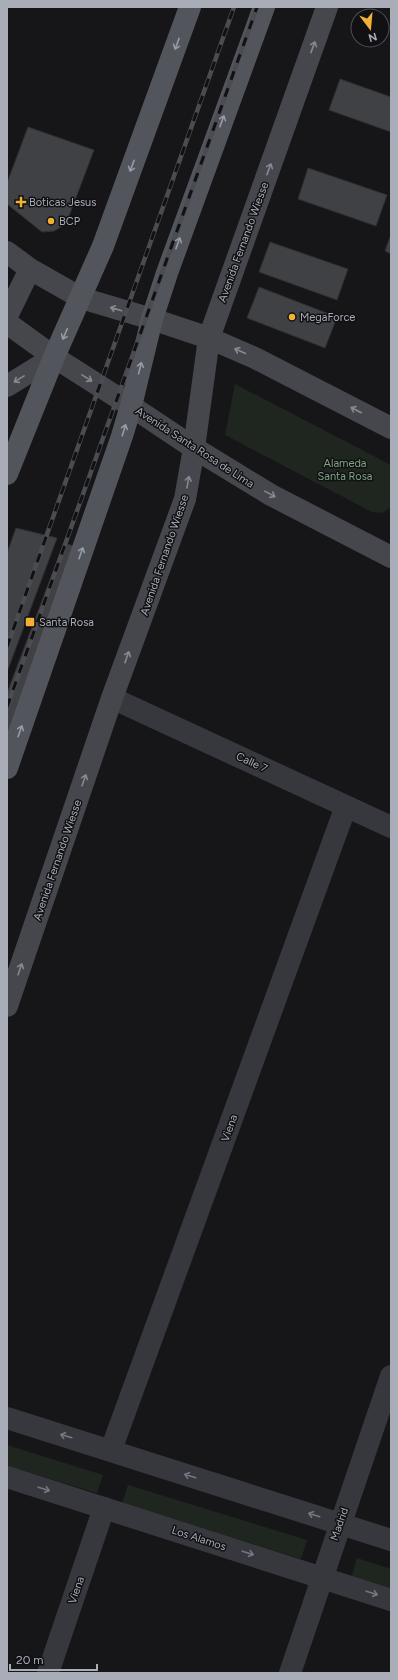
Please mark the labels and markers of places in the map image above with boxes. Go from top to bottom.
place label: Boticas Jesus [29,196,96,209]
marker: Boticas Jesus [16,197,26,207]
place label: BCP [59,215,81,228]
marker: BCP [46,216,56,226]
place label: MegaForce [300,311,355,324]
marker: MegaForce [287,312,297,322]
marker: Santa Rosa [24,616,36,628]
place label: Santa Rosa [39,616,94,629]

